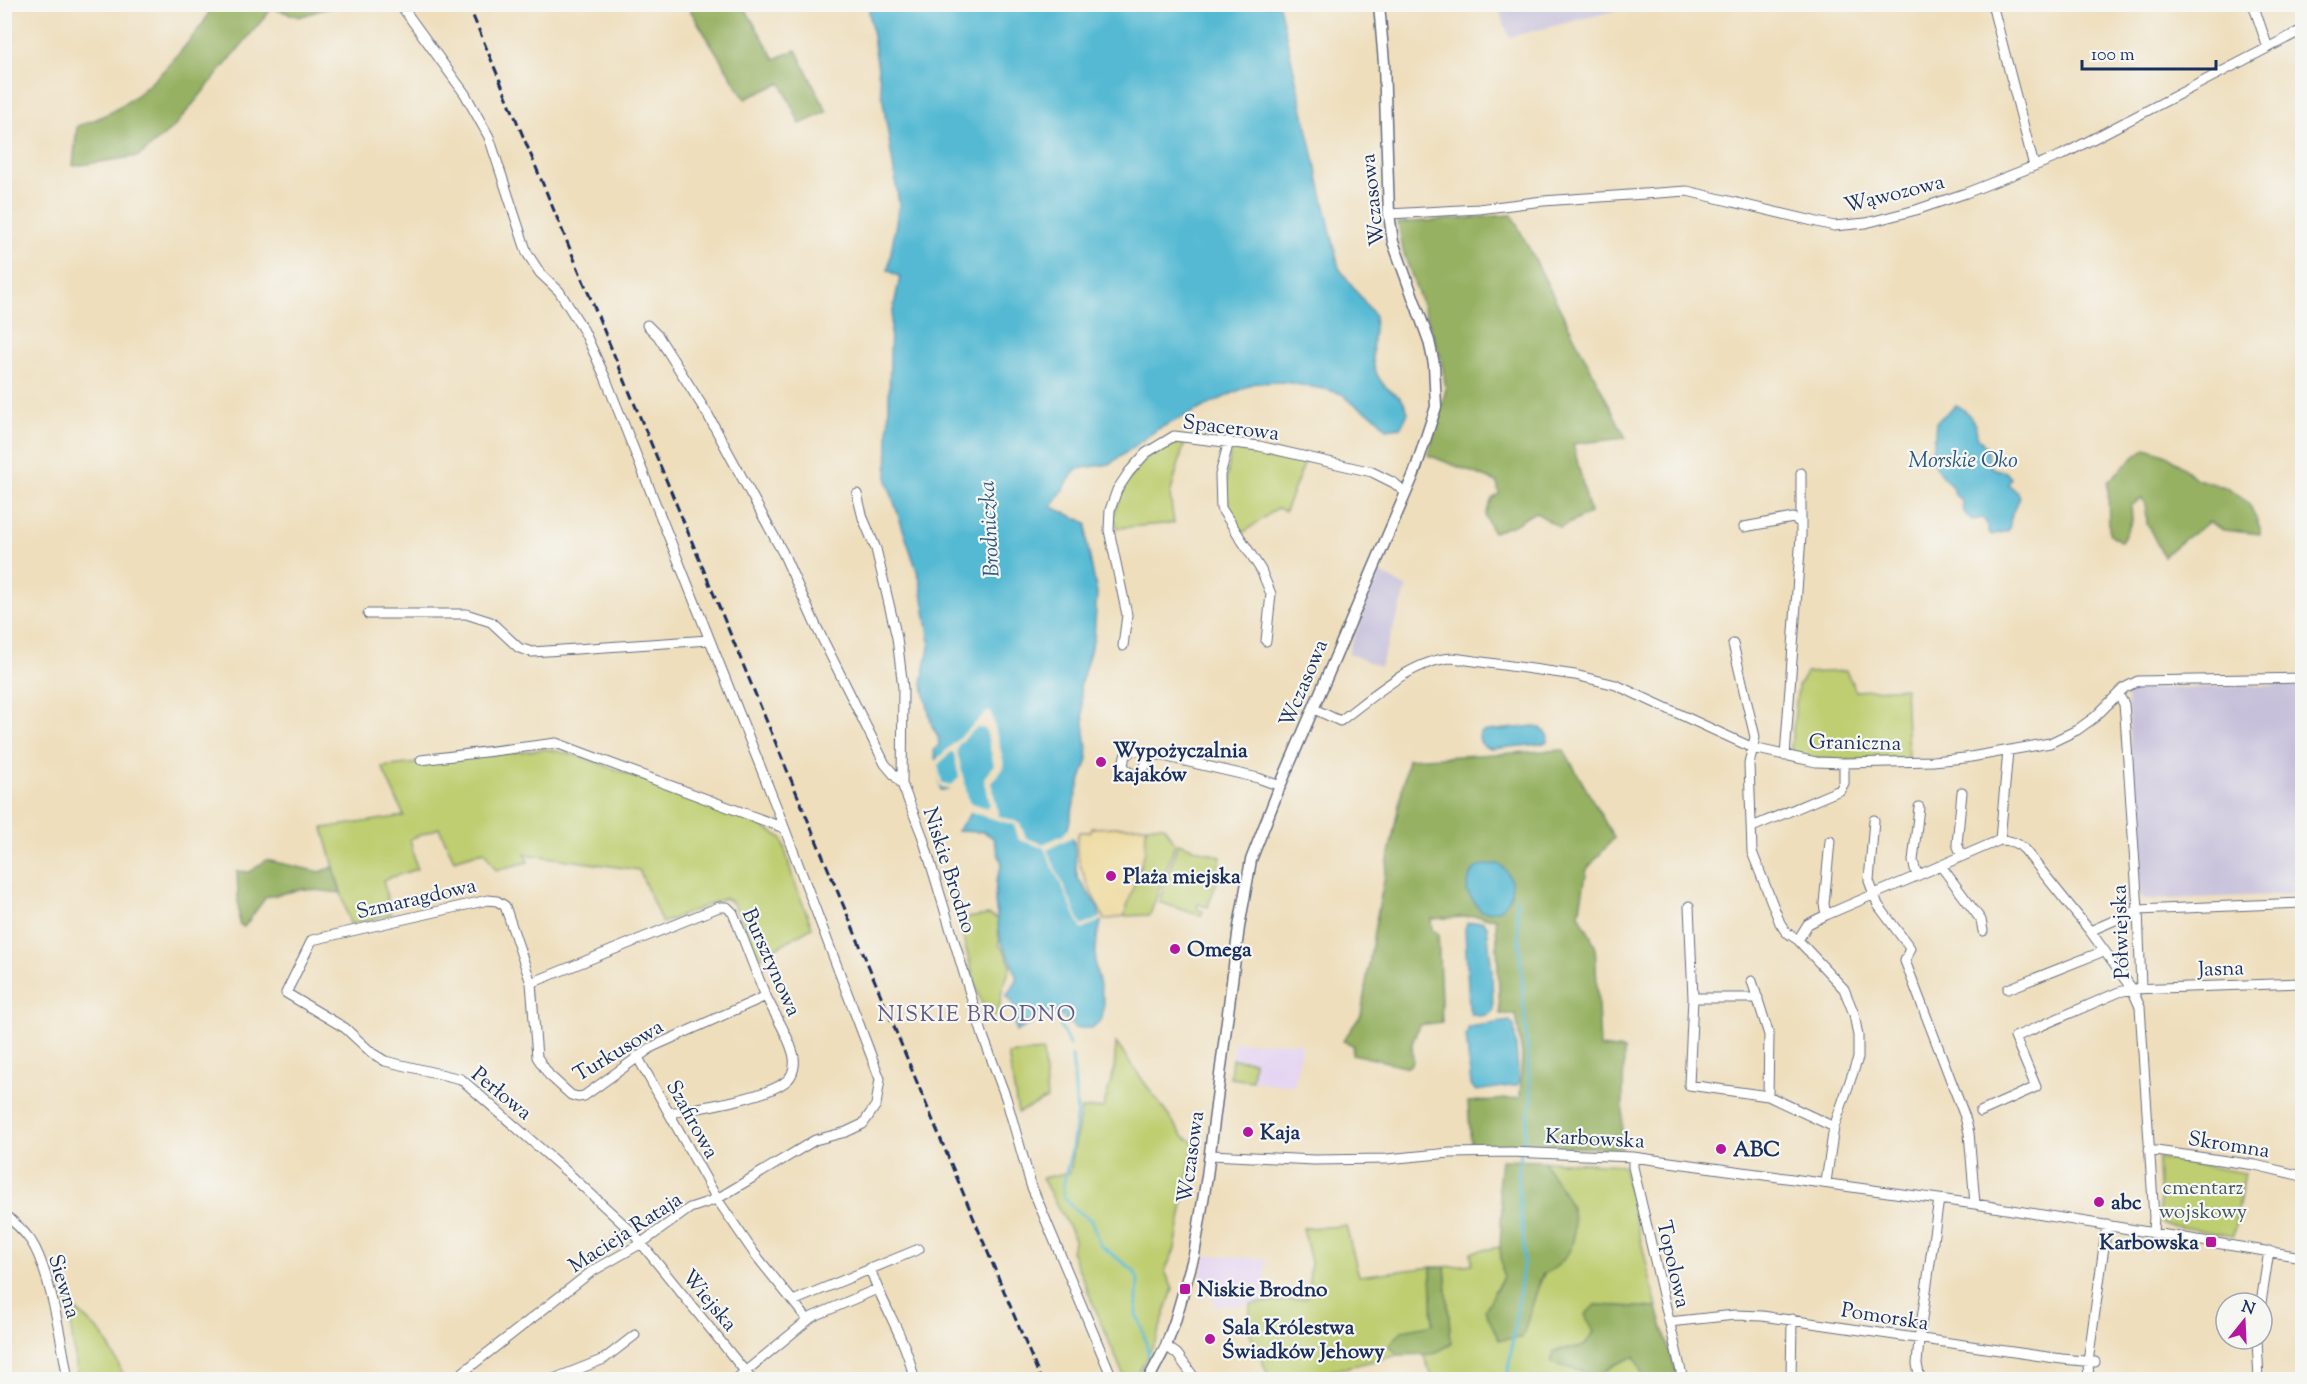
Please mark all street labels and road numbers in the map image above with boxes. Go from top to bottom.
street label: Wczasowa [1354,152,1394,248]
street label: Wąwozowa [1841,168,1948,222]
street label: Spacerowa [1181,408,1281,450]
street label: Wczasowa [1273,635,1337,732]
street label: Graniczna [1808,728,1902,760]
street label: Niskie Brodno [914,804,983,937]
street label: Szmaragdowa [353,871,480,928]
street label: Półwiejska [2105,884,2139,980]
street label: Bursztynowa [733,904,807,1022]
street label: Jasna [2196,954,2245,986]
street label: Turkusowa [568,1013,670,1090]
street label: Perłowa [464,1061,538,1129]
street label: Szafirowa [657,1075,725,1165]
street label: Wczasowa [1171,1109,1213,1205]
street label: Karbowska [1544,1122,1646,1158]
street label: Skromna [2186,1125,2272,1167]
street label: Macieja Rataja [563,1185,689,1282]
street label: Topolowa [1647,1218,1697,1312]
street label: Siewna [39,1251,87,1323]
street label: Wiejska [674,1264,744,1339]
street label: Pomorska [1839,1296,1931,1340]

